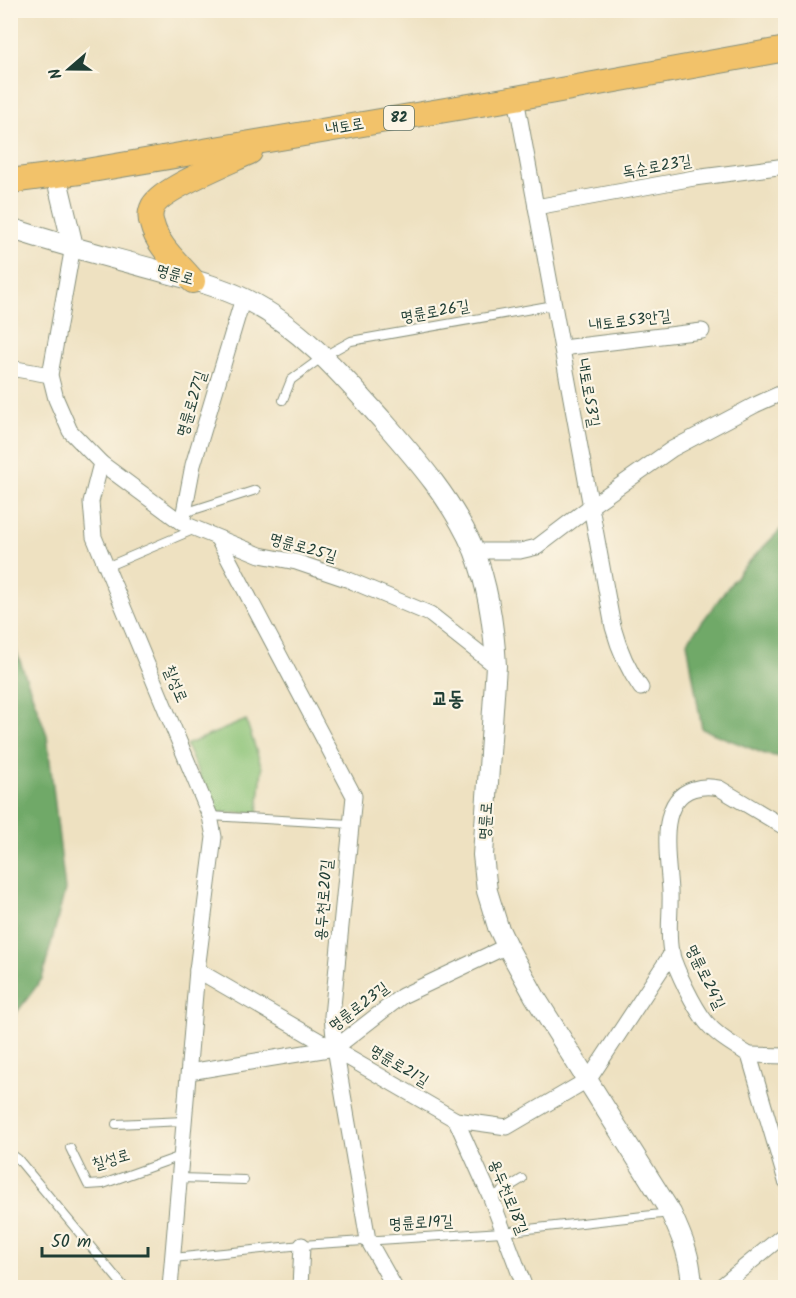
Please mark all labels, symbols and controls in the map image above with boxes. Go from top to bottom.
north arrow [39,39,99,99]
text: N [43,65,70,83]
road number: 82 [384,106,414,130]
street label: 내토로 [324,111,366,143]
street label: 독순로23길 [620,149,694,185]
street label: 명륜로 [153,258,197,292]
street label: 명륜로26길 [399,294,472,330]
street label: 내토로53안길 [588,304,672,338]
street label: 내토로53길 [570,357,606,429]
street label: 명륜로27길 [170,368,214,440]
street label: 명륜로25길 [266,526,340,570]
street label: 칠성로 [156,661,194,707]
district label: 교동 [432,684,464,716]
street label: 명륜로 [472,801,500,841]
street label: 용두천로20길 [308,858,340,942]
street label: 명륜로24길 [679,940,732,1014]
street label: 명륜로23길 [324,976,395,1038]
street label: 명륜로21길 [364,1038,434,1094]
street label: 칠성로 [89,1143,133,1177]
street label: 용두천로18길 [482,1156,534,1238]
street label: 명륜로19길 [388,1209,454,1237]
scale bar [42,1220,148,1258]
text: 50 m [51,1228,91,1257]

